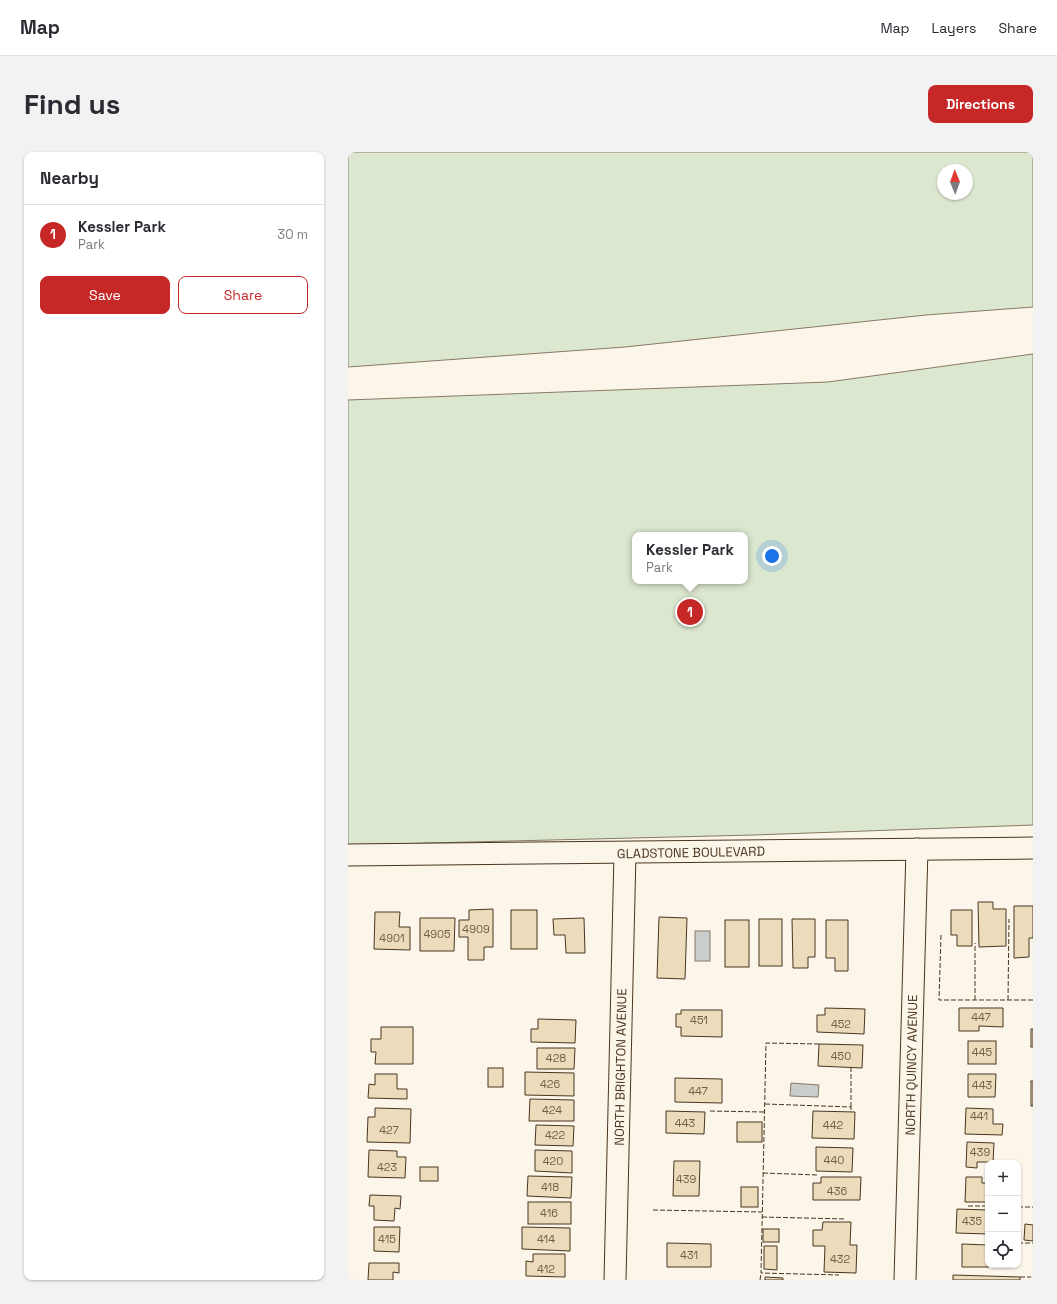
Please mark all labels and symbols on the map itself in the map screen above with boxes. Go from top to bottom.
north arrow [937,164,973,200]
your location [762,546,782,566]
pin: 1 [677,597,703,627]
street label: GLADSTONE BOULEVARD [617,843,765,862]
house number: 4909 [462,922,490,936]
house number: 4905 [423,927,451,941]
house number: 4901 [379,931,405,945]
street label: NORTH BRIGHTON AVENUE [611,988,630,1146]
street label: NORTH QUINCY AVENUE [902,995,921,1135]
house number: 447 [971,1010,991,1024]
house number: 451 [690,1013,708,1027]
house number: 452 [831,1017,851,1031]
house number: 445 [972,1045,993,1059]
house number: 450 [831,1049,851,1063]
house number: 428 [546,1051,566,1065]
house number: 426 [540,1077,560,1091]
house number: 443 [972,1078,993,1092]
house number: 447 [688,1084,708,1098]
house number: 424 [542,1103,562,1117]
house number: 441 [970,1109,988,1123]
house number: 443 [675,1116,696,1130]
house number: 442 [823,1118,844,1132]
house number: 427 [379,1123,399,1137]
house number: 422 [545,1128,565,1142]
house number: 439 [970,1145,990,1159]
house number: 440 [824,1153,844,1167]
house number: 420 [543,1154,563,1168]
house number: 423 [377,1160,397,1174]
house number: 439 [676,1172,696,1186]
house number: 418 [541,1180,559,1194]
house number: 436 [827,1184,847,1198]
house number: 416 [540,1206,558,1220]
house number: 435 [962,1214,982,1228]
house number: 415 [378,1232,396,1246]
house number: 414 [537,1232,555,1246]
house number: 431 [680,1248,698,1262]
house number: 432 [830,1252,850,1266]
house number: 412 [537,1262,555,1276]

